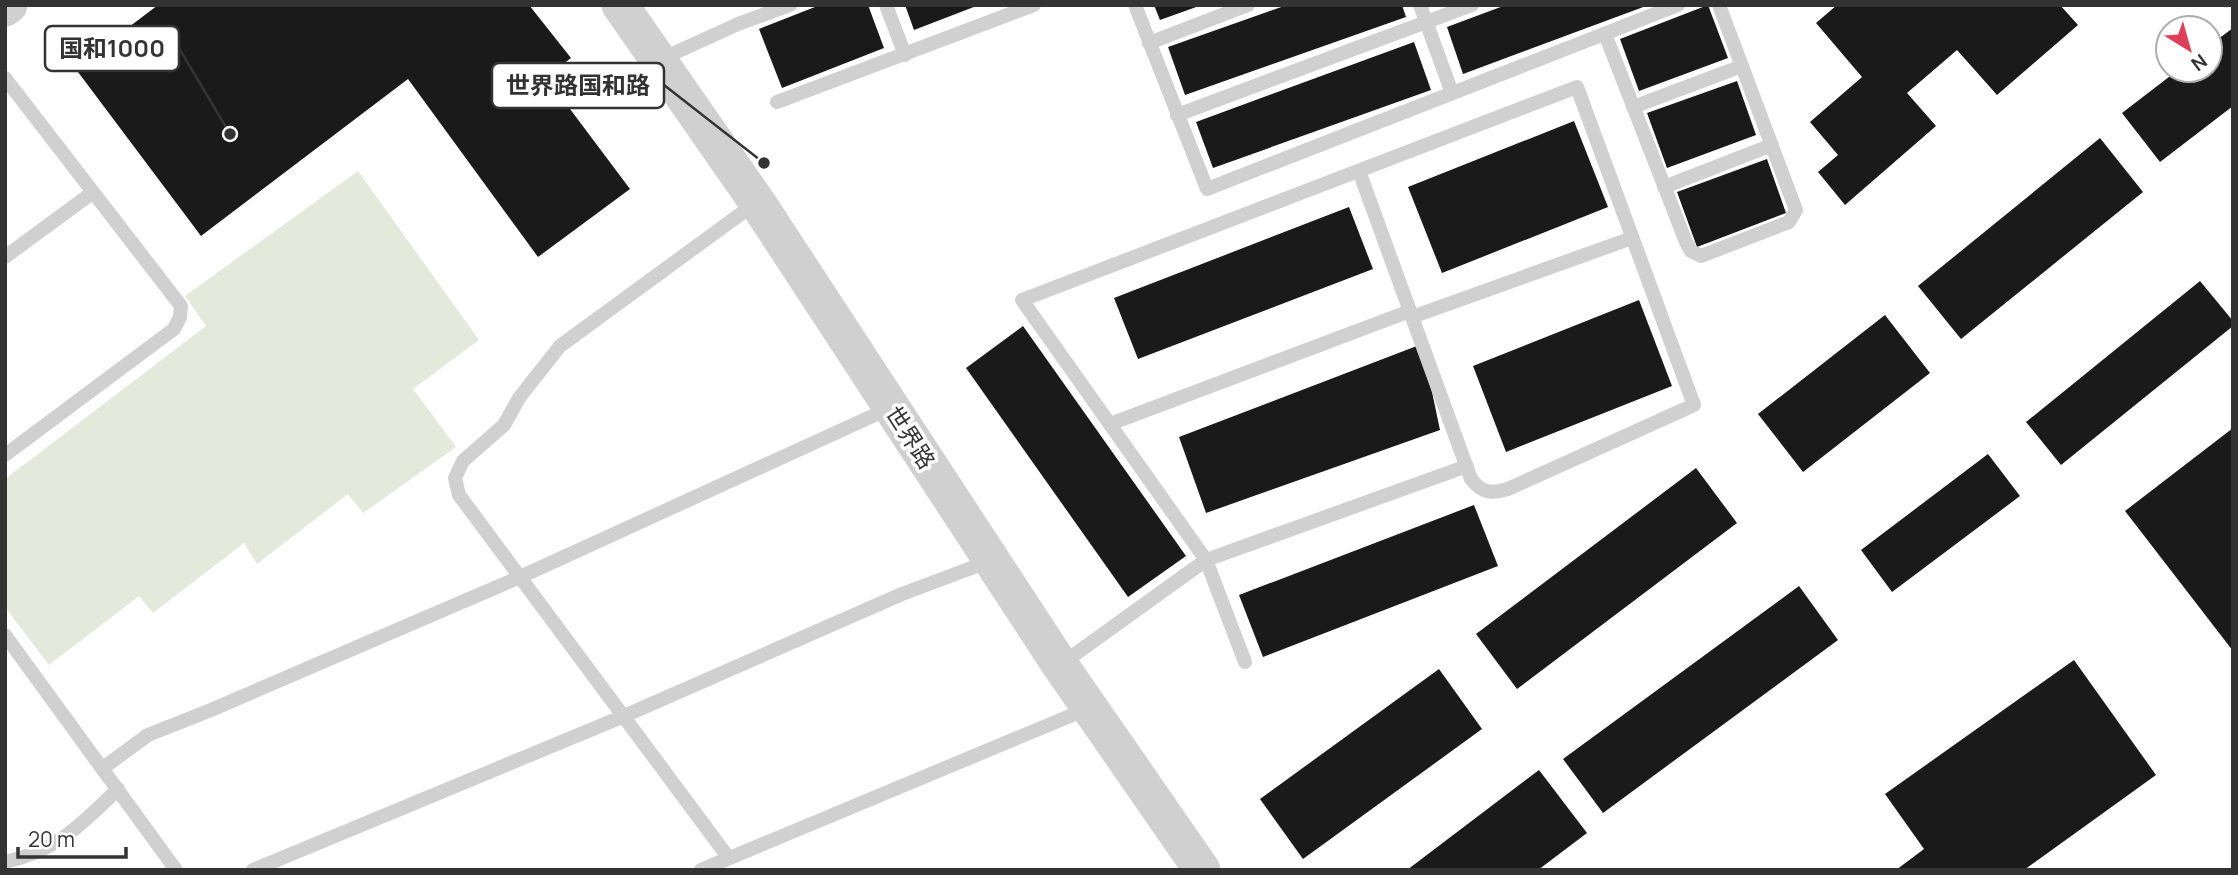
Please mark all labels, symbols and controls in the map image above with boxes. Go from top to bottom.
north arrow [2154,14,2224,84]
callout: 国和1000 [45,26,179,71]
text: 国和1000 [59,31,165,64]
text: N [2186,48,2213,77]
callout: 世界路国和路 [492,63,664,108]
text: 世界路国和路 [506,68,650,101]
street label: 世界路 [879,399,943,475]
scale bar [18,816,126,860]
text: 20 m [28,825,75,853]

